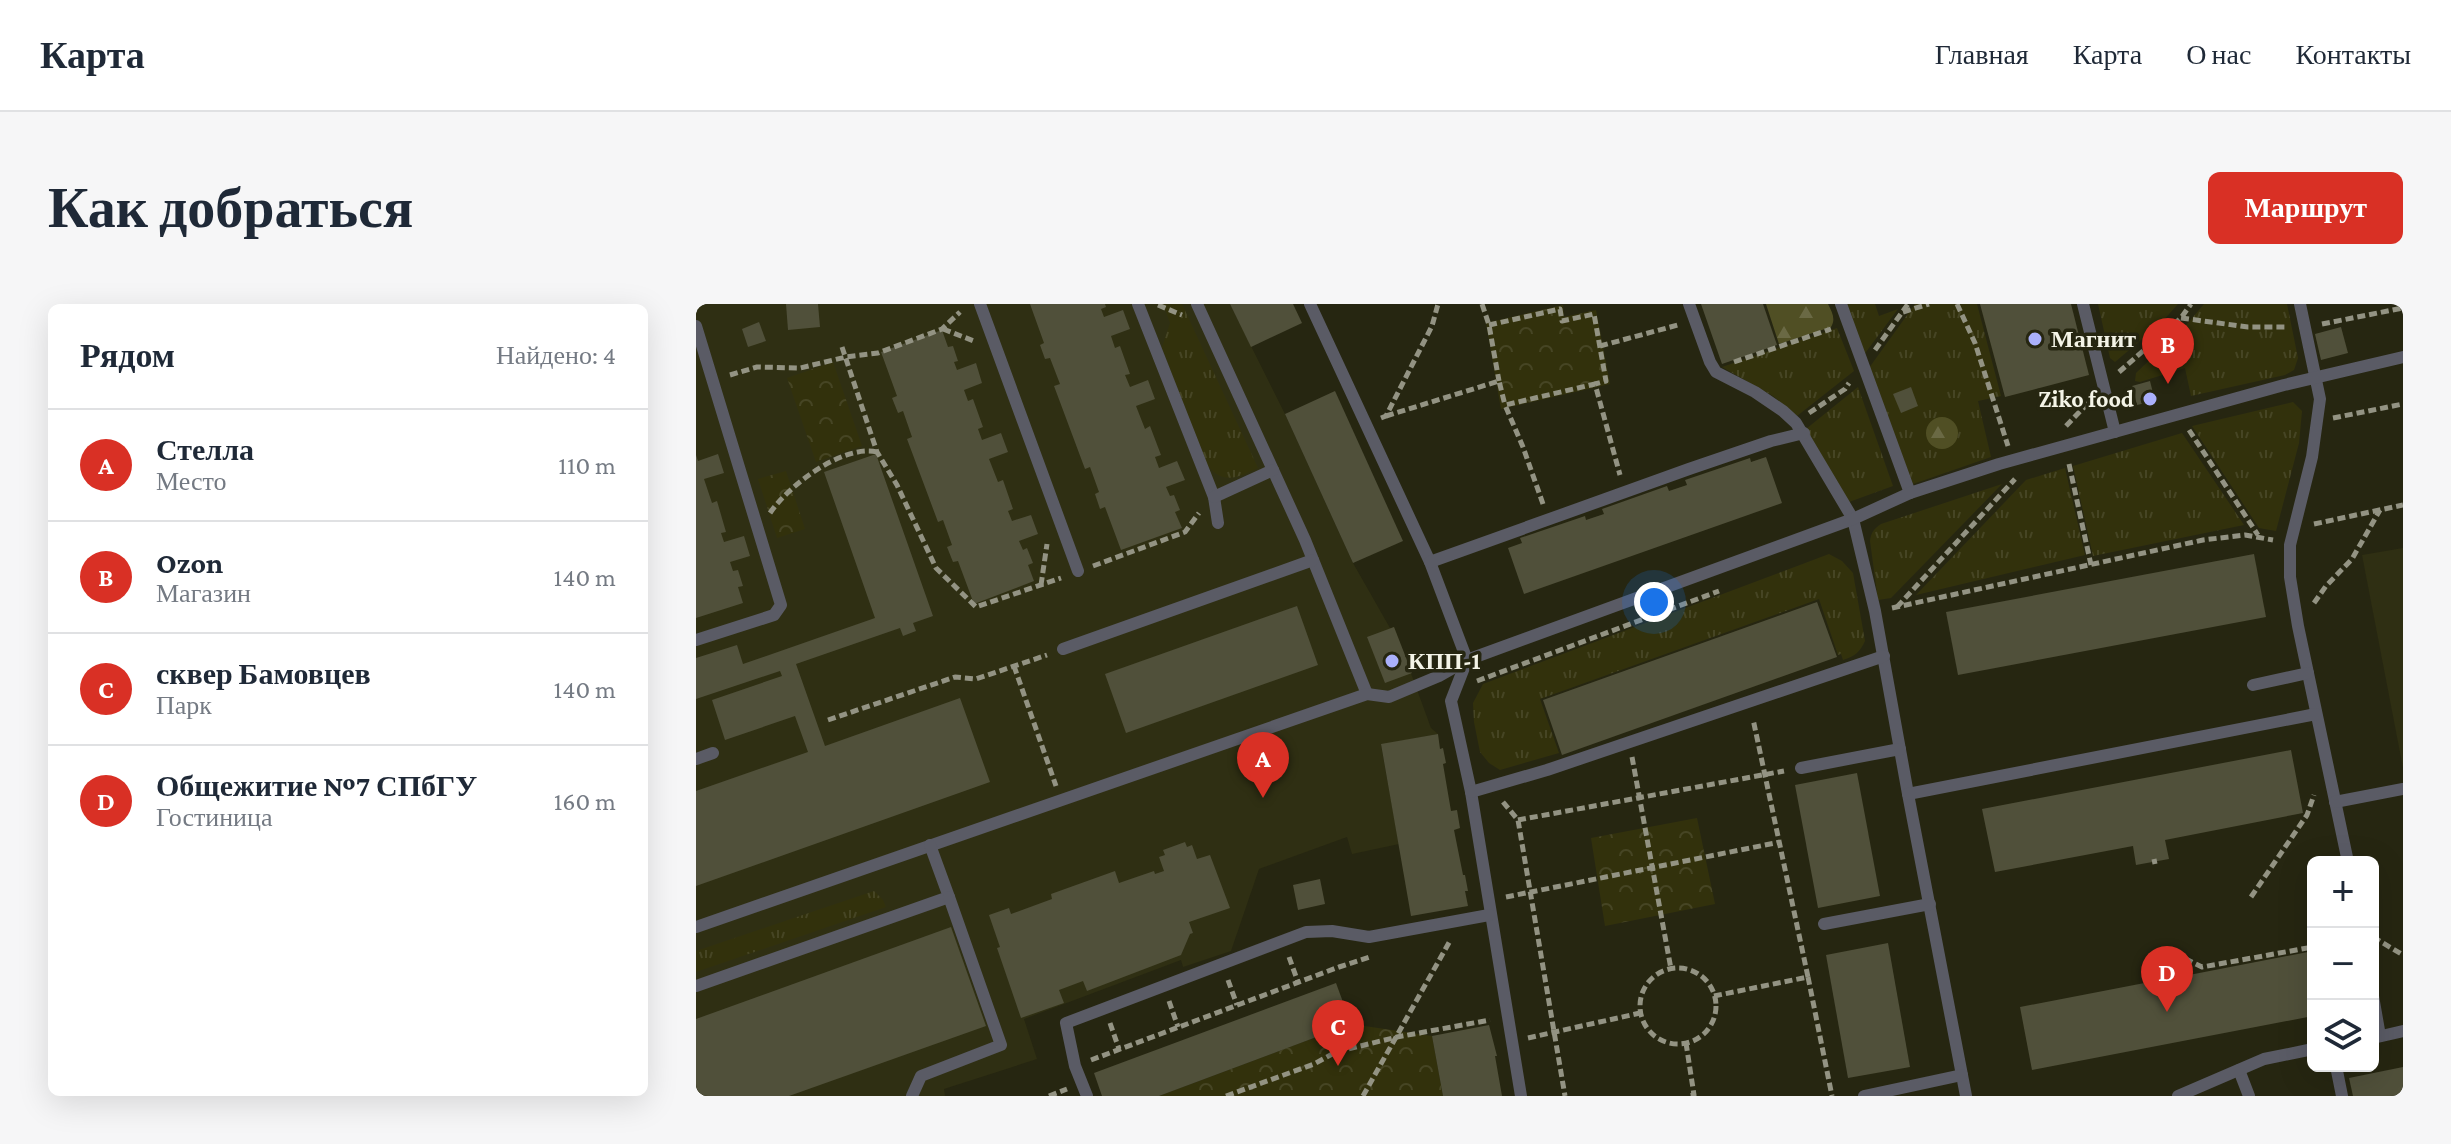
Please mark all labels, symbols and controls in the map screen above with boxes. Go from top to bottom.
text: Карта [40,34,145,76]
text: Главная [1935,39,2029,70]
text: Карта [2073,39,2142,70]
text: О нас [2186,39,2251,70]
text: Контакты [2295,39,2411,70]
button: Маршрут [2208,172,2403,244]
text: Как добраться [48,177,413,239]
pin: B [2142,318,2194,384]
place label: Магнит [2051,325,2136,352]
marker: Магнит [2026,330,2044,348]
text: Рядом [80,337,175,374]
text: Найдено: 4 [496,341,616,370]
place label: Ziko food [2039,385,2134,412]
marker: Ziko food [2141,390,2159,408]
text: Стелла [156,433,254,466]
text: A [98,451,114,480]
text: 110 m [558,451,616,480]
text: Место [156,467,227,496]
text: Ozon [156,546,223,579]
text: B [98,563,114,592]
text: 140 m [554,563,616,592]
text: Магазин [156,579,251,608]
your location [1634,582,1674,622]
place label: КПП-1 [1408,647,1481,674]
marker: КПП-1 [1383,652,1401,670]
text: сквер Бамовцев [156,657,371,690]
text: C [98,675,114,704]
text: 140 m [554,675,616,704]
text: Парк [156,691,212,720]
pin: A [1237,732,1289,798]
text: Общежитие №7 СПбГУ [156,769,477,802]
text: D [97,787,115,816]
text: 160 m [554,787,616,816]
text: Гостиница [156,803,273,832]
map controls [2307,856,2379,1072]
button: + [2307,856,2379,928]
button: − [2307,928,2379,1000]
pin: D [2141,946,2193,1012]
pin: C [1312,1000,1364,1066]
button: layers [2307,1000,2379,1072]

